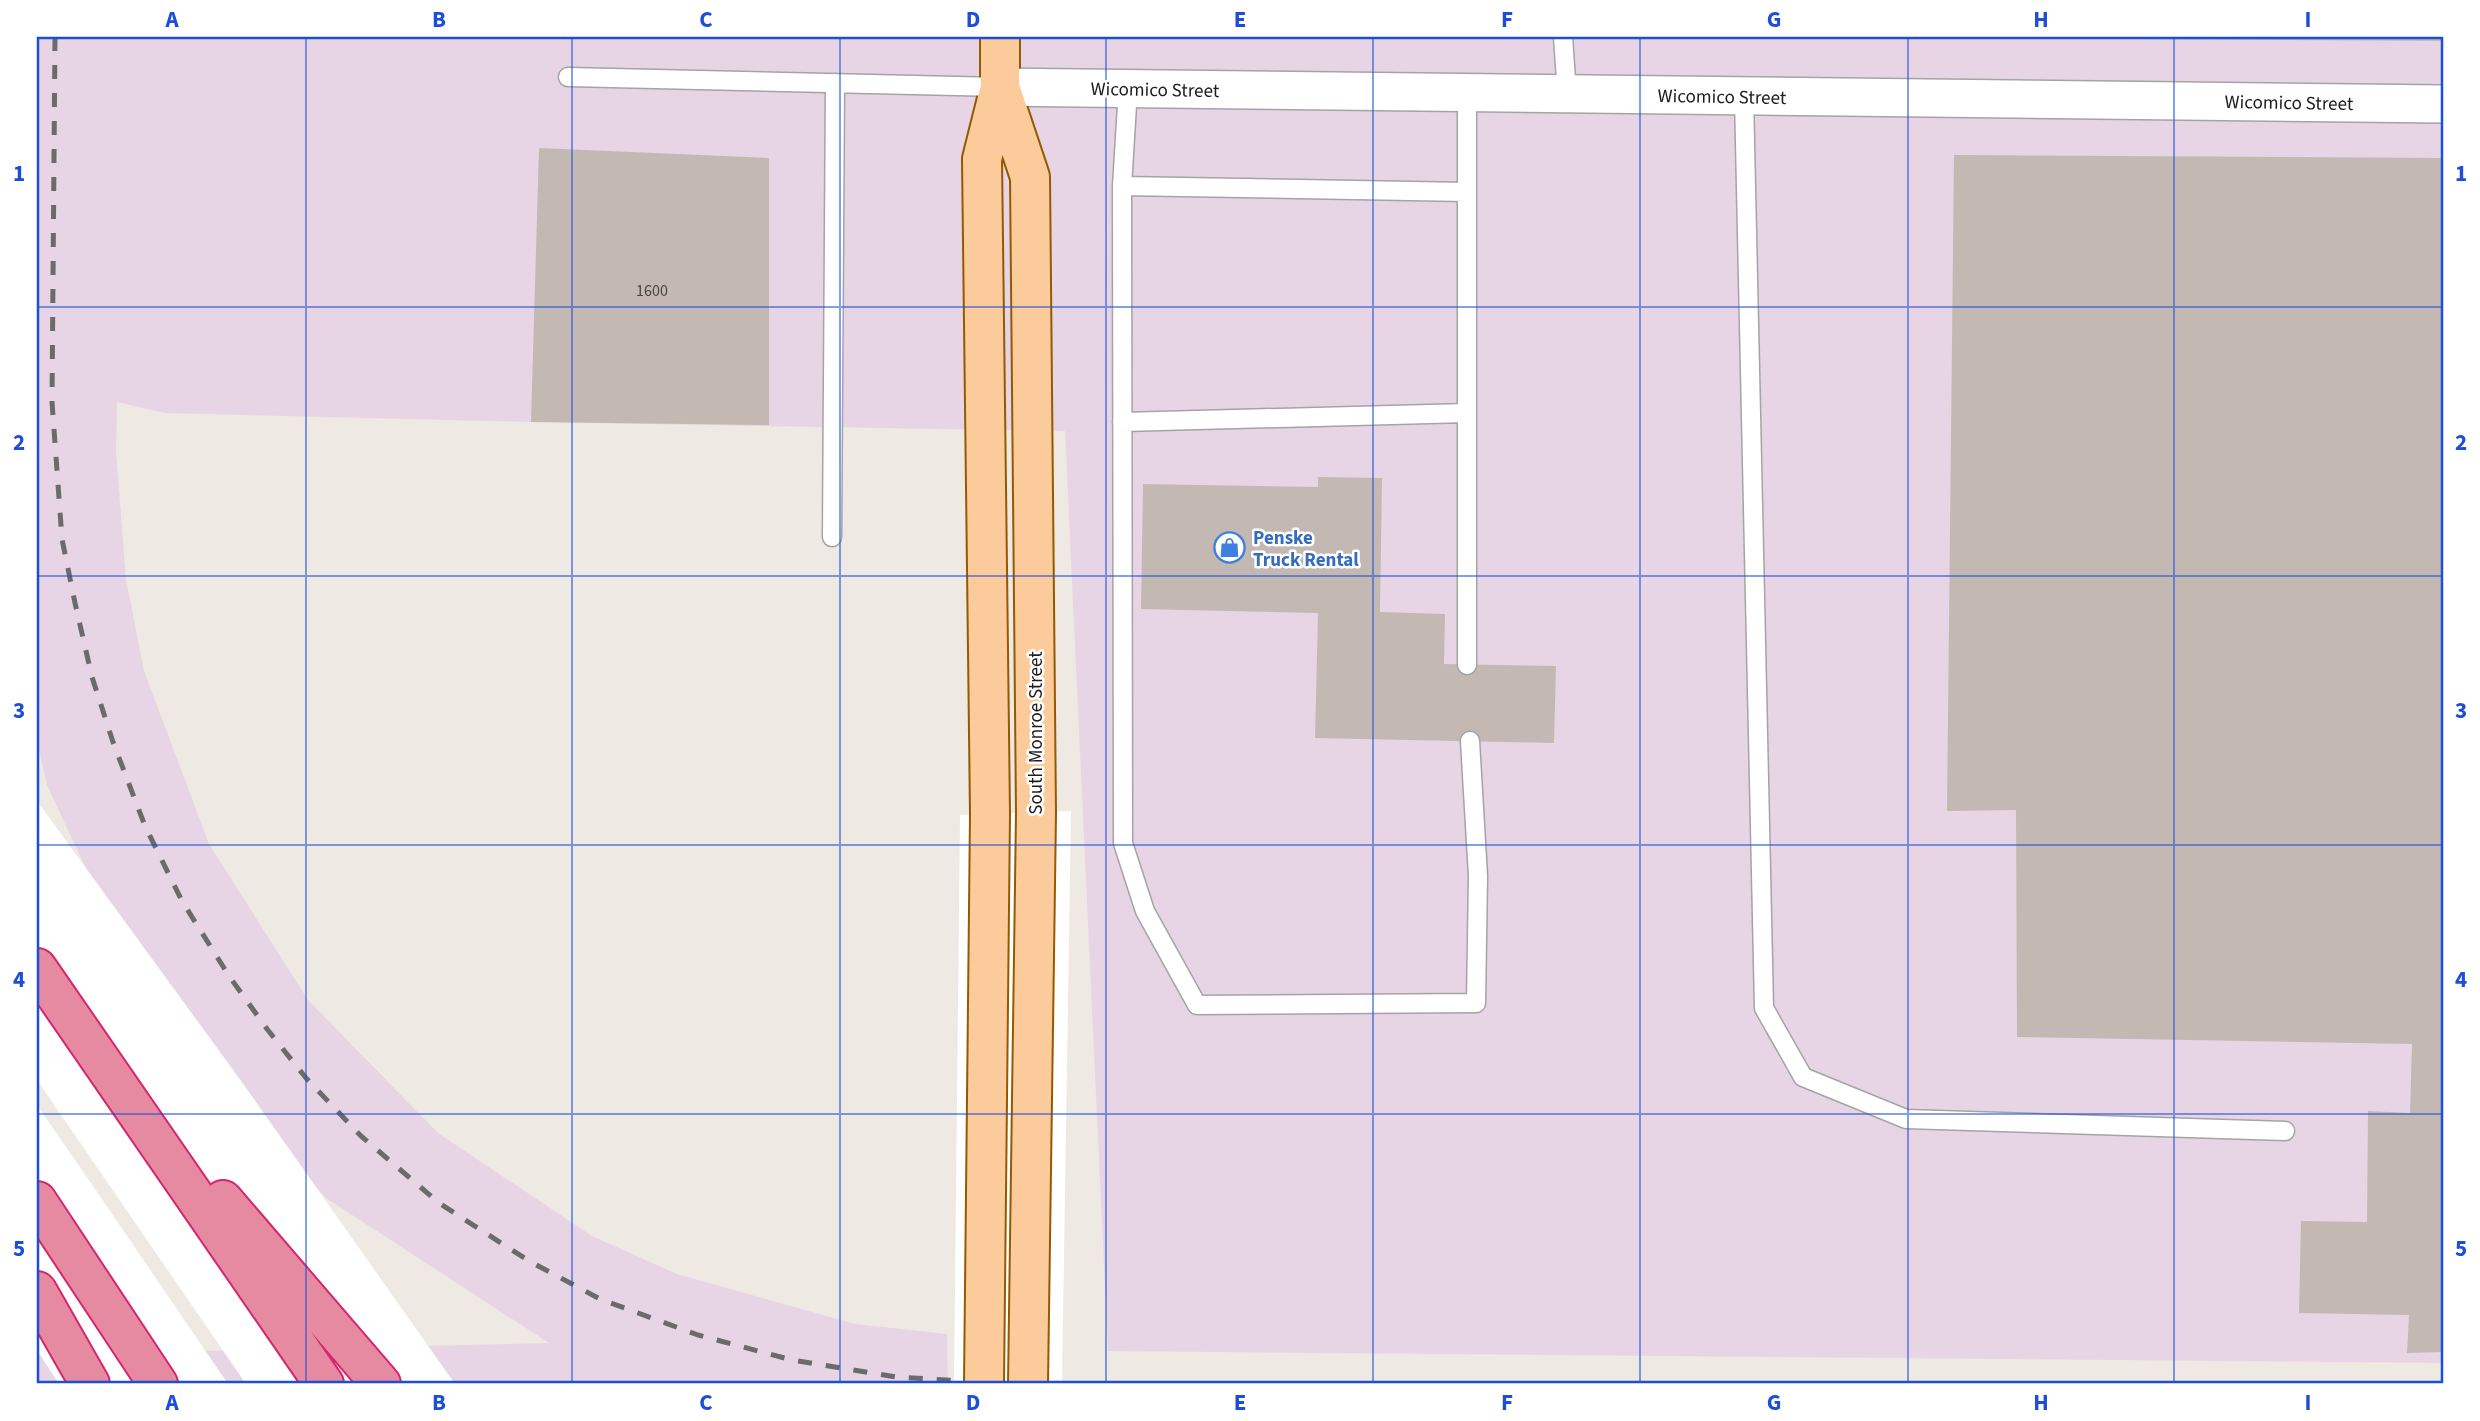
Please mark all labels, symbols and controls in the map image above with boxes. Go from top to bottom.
text: A [164,3,179,36]
text: B [432,3,446,36]
text: C [699,3,713,36]
text: D [966,3,980,36]
text: E [1234,3,1246,36]
text: F [1501,3,1513,36]
text: G [1767,3,1781,36]
text: H [2033,3,2049,36]
text: I [2305,3,2311,36]
street label: Wicomico Street [1090,76,1220,105]
street label: Wicomico Street [1657,83,1787,112]
street label: Wicomico Street [2224,89,2354,118]
text: 1 [13,157,25,190]
text: 1 [2455,157,2467,190]
house number: 1600 [636,280,668,302]
text: 2 [13,426,25,459]
text: 2 [2455,426,2467,459]
place label: Penske Truck Rental [1253,525,1359,574]
shop icon: Penske Truck Rental [1213,531,1247,565]
street label: South Monroe Street [1023,651,1050,815]
text: 3 [13,694,25,727]
text: 3 [2455,694,2467,727]
text: 4 [13,963,25,996]
text: 4 [2455,963,2467,996]
text: 5 [13,1232,25,1265]
text: 5 [2455,1232,2467,1265]
text: A [164,1386,179,1419]
text: B [432,1386,446,1419]
text: C [699,1386,713,1419]
text: D [966,1386,980,1419]
text: E [1234,1386,1246,1419]
text: F [1501,1386,1513,1419]
text: G [1767,1386,1781,1419]
text: H [2033,1386,2049,1419]
text: I [2305,1386,2311,1419]

